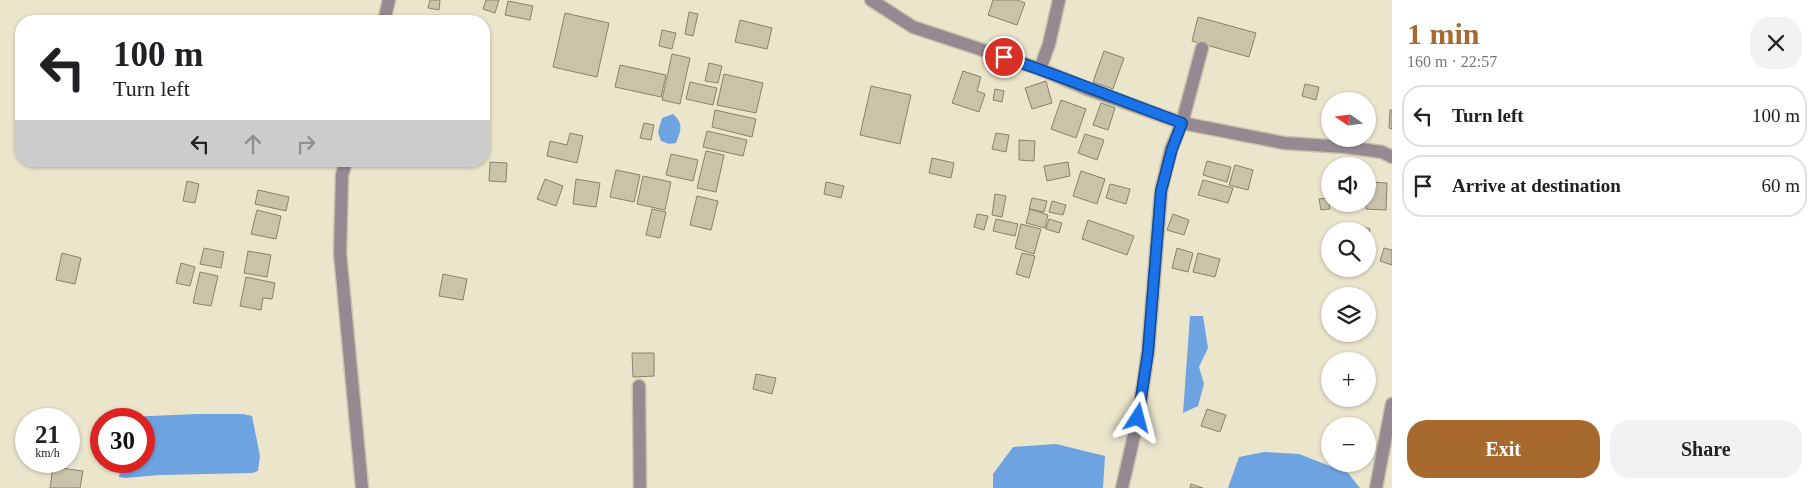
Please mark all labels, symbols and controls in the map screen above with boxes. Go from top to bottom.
text: 1 min [1407,17,1480,50]
button: close [1750,17,1802,69]
icon: left [30,35,95,100]
text: 100 m [113,35,203,74]
pin [983,36,1025,78]
icon: arrive [990,43,1018,71]
text: 160 m · 22:57 [1407,53,1497,70]
text: Turn left [113,76,190,101]
north arrow [1321,92,1376,148]
map controls [1321,92,1376,472]
icon: left [1409,102,1437,130]
text: Turn left [1452,105,1524,126]
text: 100 m [1752,105,1800,126]
icon: left [186,130,214,158]
icon: ahead [239,130,267,158]
icon: right [292,130,320,158]
button: sound [1321,157,1376,212]
icon: arrive [1409,172,1437,200]
text: Arrive at destination [1452,175,1621,196]
text: 60 m [1761,175,1800,196]
button: search [1321,222,1376,277]
button: layers [1321,287,1376,342]
button: + [1321,352,1376,407]
position arrow [1111,391,1163,443]
speed limit sign: 30 [90,408,155,473]
button: − [1321,417,1376,472]
button: Exit [1407,420,1600,478]
button: Share [1610,420,1802,478]
text: 21 [35,421,60,448]
text: km/h [35,446,60,460]

